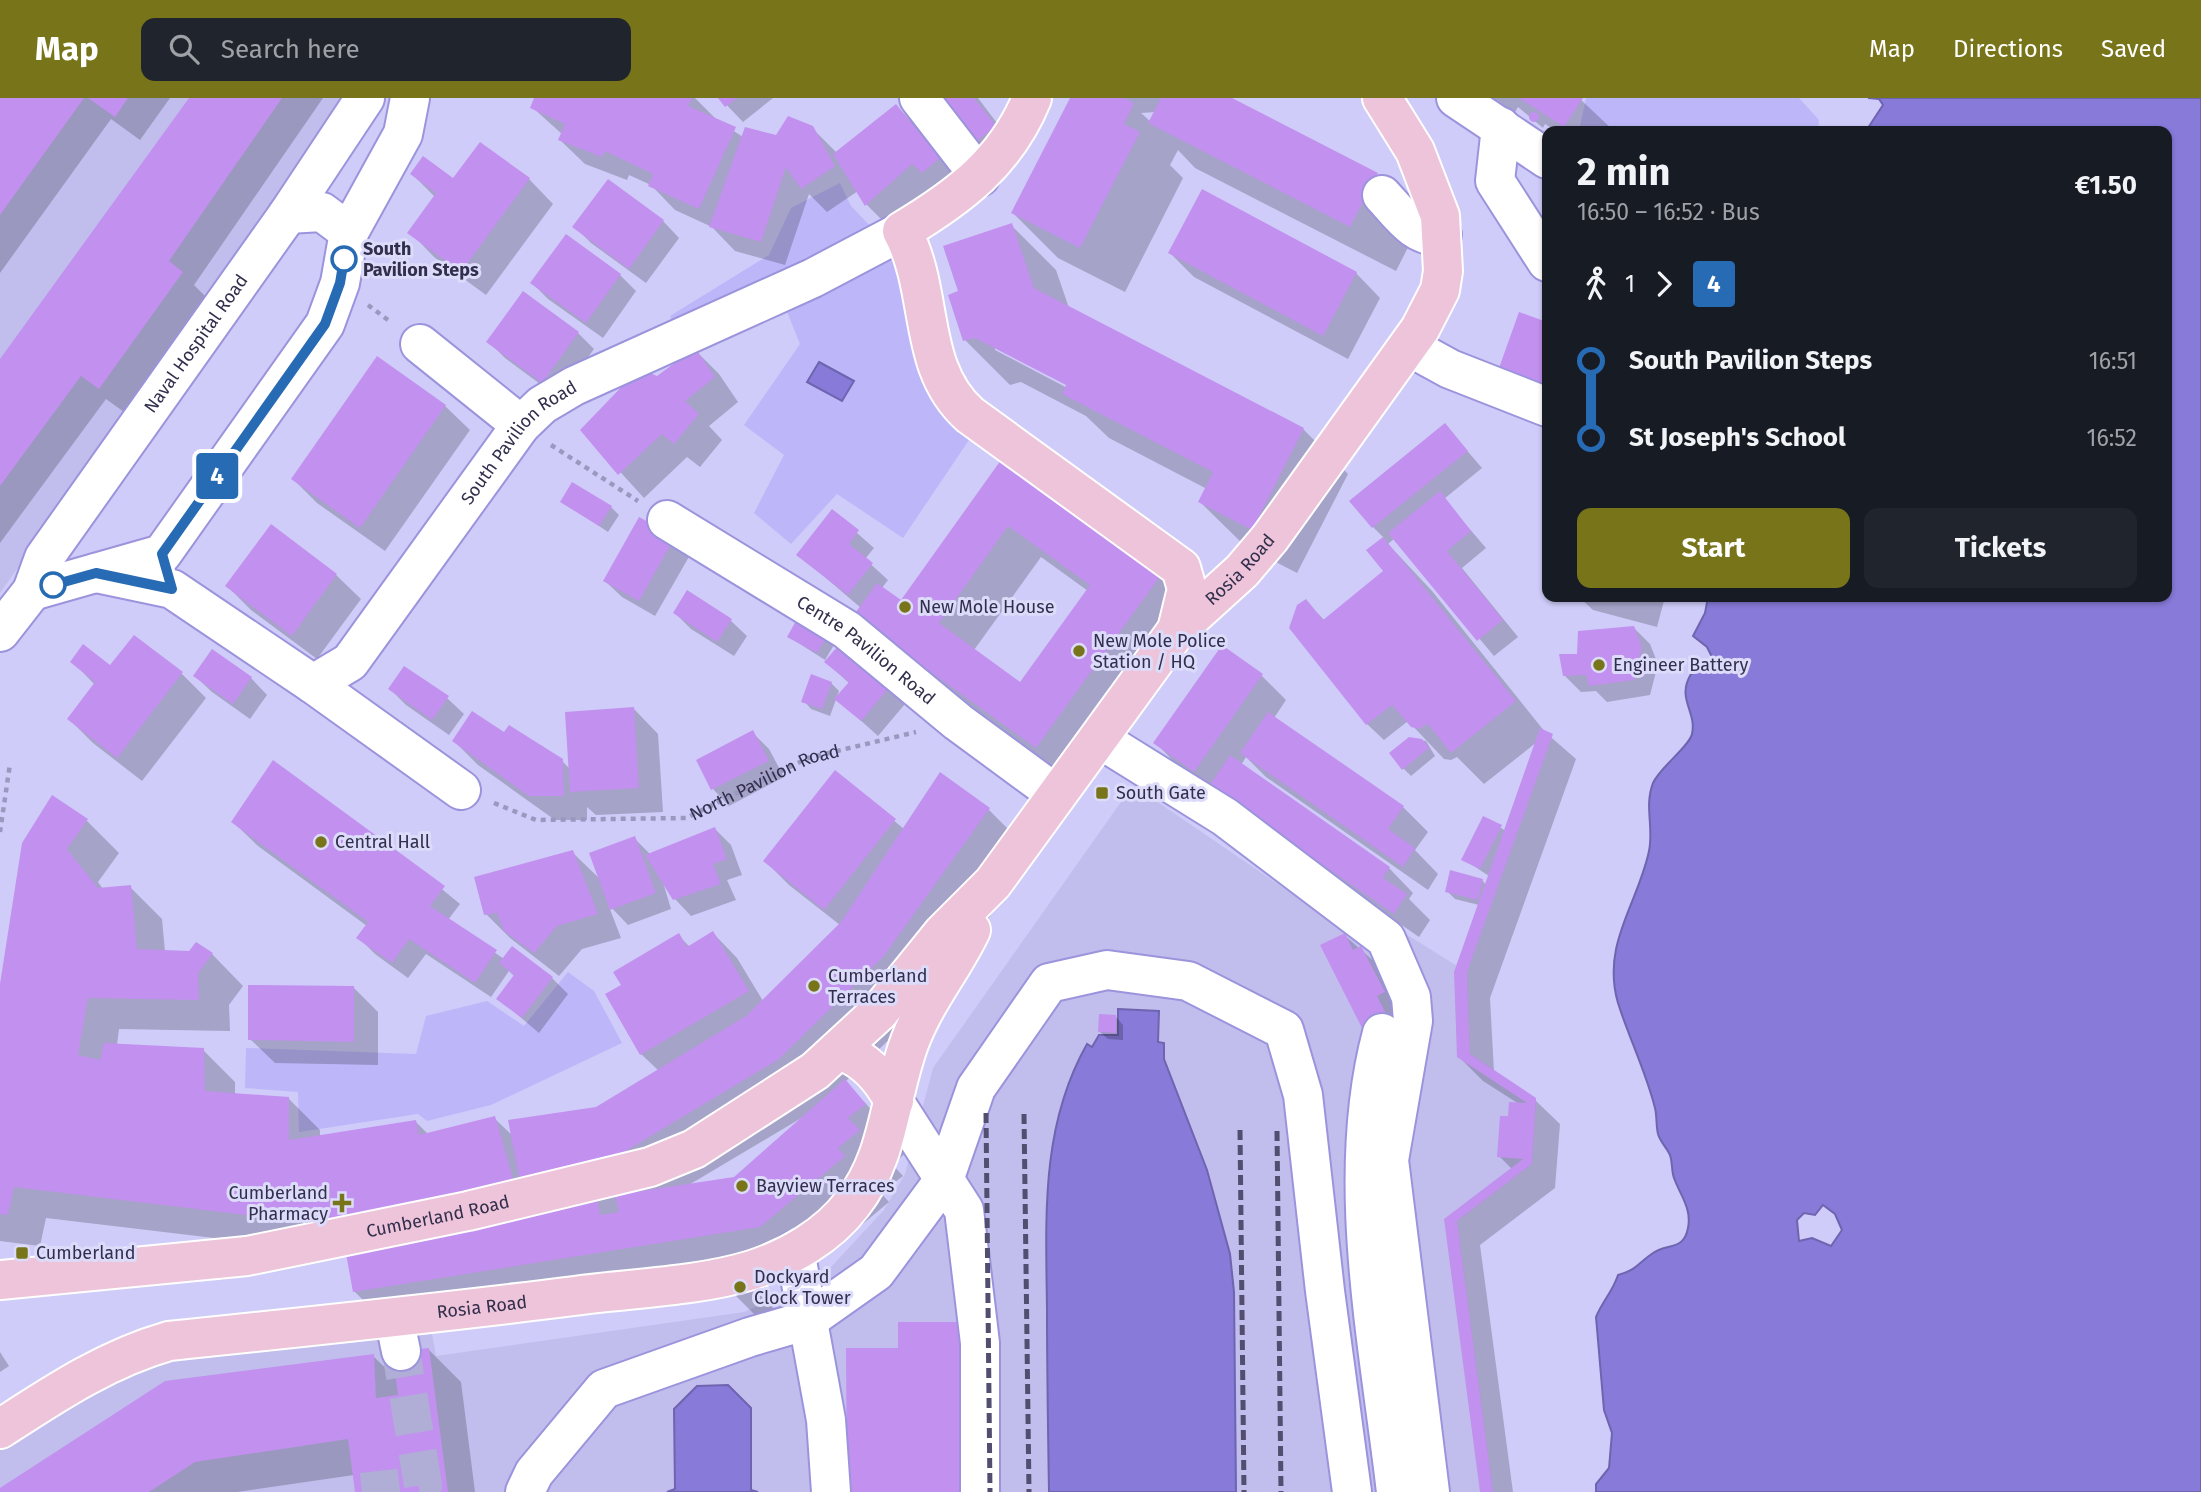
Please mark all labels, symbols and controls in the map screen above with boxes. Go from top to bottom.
search box [141,18,631,81]
text: Map [35,29,99,69]
icon: search [165,30,203,68]
text: Search here [221,34,360,65]
text: Map [1869,35,1915,63]
text: Directions [1953,35,2063,63]
text: Saved [2101,35,2166,63]
text: 2 min [1577,149,1670,195]
text: €1.50 [2075,170,2137,201]
text: 16:50 – 16:52 · Bus [1577,198,1760,226]
place label: South Pavilion Steps [363,238,479,281]
marker: South Pavilion Steps [331,246,357,272]
icon: walk [1577,265,1615,303]
icon: forward [1645,265,1683,303]
street label: Naval Hospital Road [139,270,253,417]
text: 1 [1625,270,1635,298]
text: 4 [1707,270,1721,298]
text: South Pavilion Steps [1629,345,1872,376]
text: 16:51 [2089,347,2137,375]
street label: South Pavilion Road [456,376,581,509]
text: St Joseph's School [1629,422,1846,453]
text: 16:52 [2087,424,2137,452]
line badge: 4 [194,453,240,499]
text: 4 [210,462,224,490]
button: Start [1577,508,1850,588]
button: Tickets [1864,508,2137,588]
street label: Rosia Road [1201,530,1279,610]
unlabelled marker [40,572,66,598]
street label: Centre Pavilion Road [793,591,940,709]
place label: New Mole House [919,596,1055,618]
marker: New Mole House [897,599,913,615]
place label: New Mole Police Station / HQ [1093,630,1226,673]
marker: New Mole Police Station / HQ [1071,643,1087,659]
place label: Engineer Battery [1613,654,1749,676]
marker: Engineer Battery [1591,657,1607,673]
street label: North Pavilion Road [686,740,842,825]
place label: South Gate [1116,782,1206,804]
marker: South Gate [1094,785,1110,801]
place label: Central Hall [335,831,430,853]
marker: Central Hall [313,834,329,850]
place label: Cumberland Terraces [828,965,927,1008]
marker: Cumberland Terraces [806,978,822,994]
place label: Bayview Terraces [756,1175,894,1197]
marker: Bayview Terraces [734,1178,750,1194]
place label: Cumberland Pharmacy [229,1182,328,1225]
street label: Cumberland Road [364,1190,512,1242]
marker: Cumberland Pharmacy [334,1195,350,1211]
place label: Cumberland [36,1242,135,1264]
marker: Cumberland [14,1245,30,1261]
place label: Dockyard Clock Tower [754,1266,851,1309]
marker: Dockyard Clock Tower [732,1279,748,1295]
street label: Rosia Road [436,1291,528,1323]

